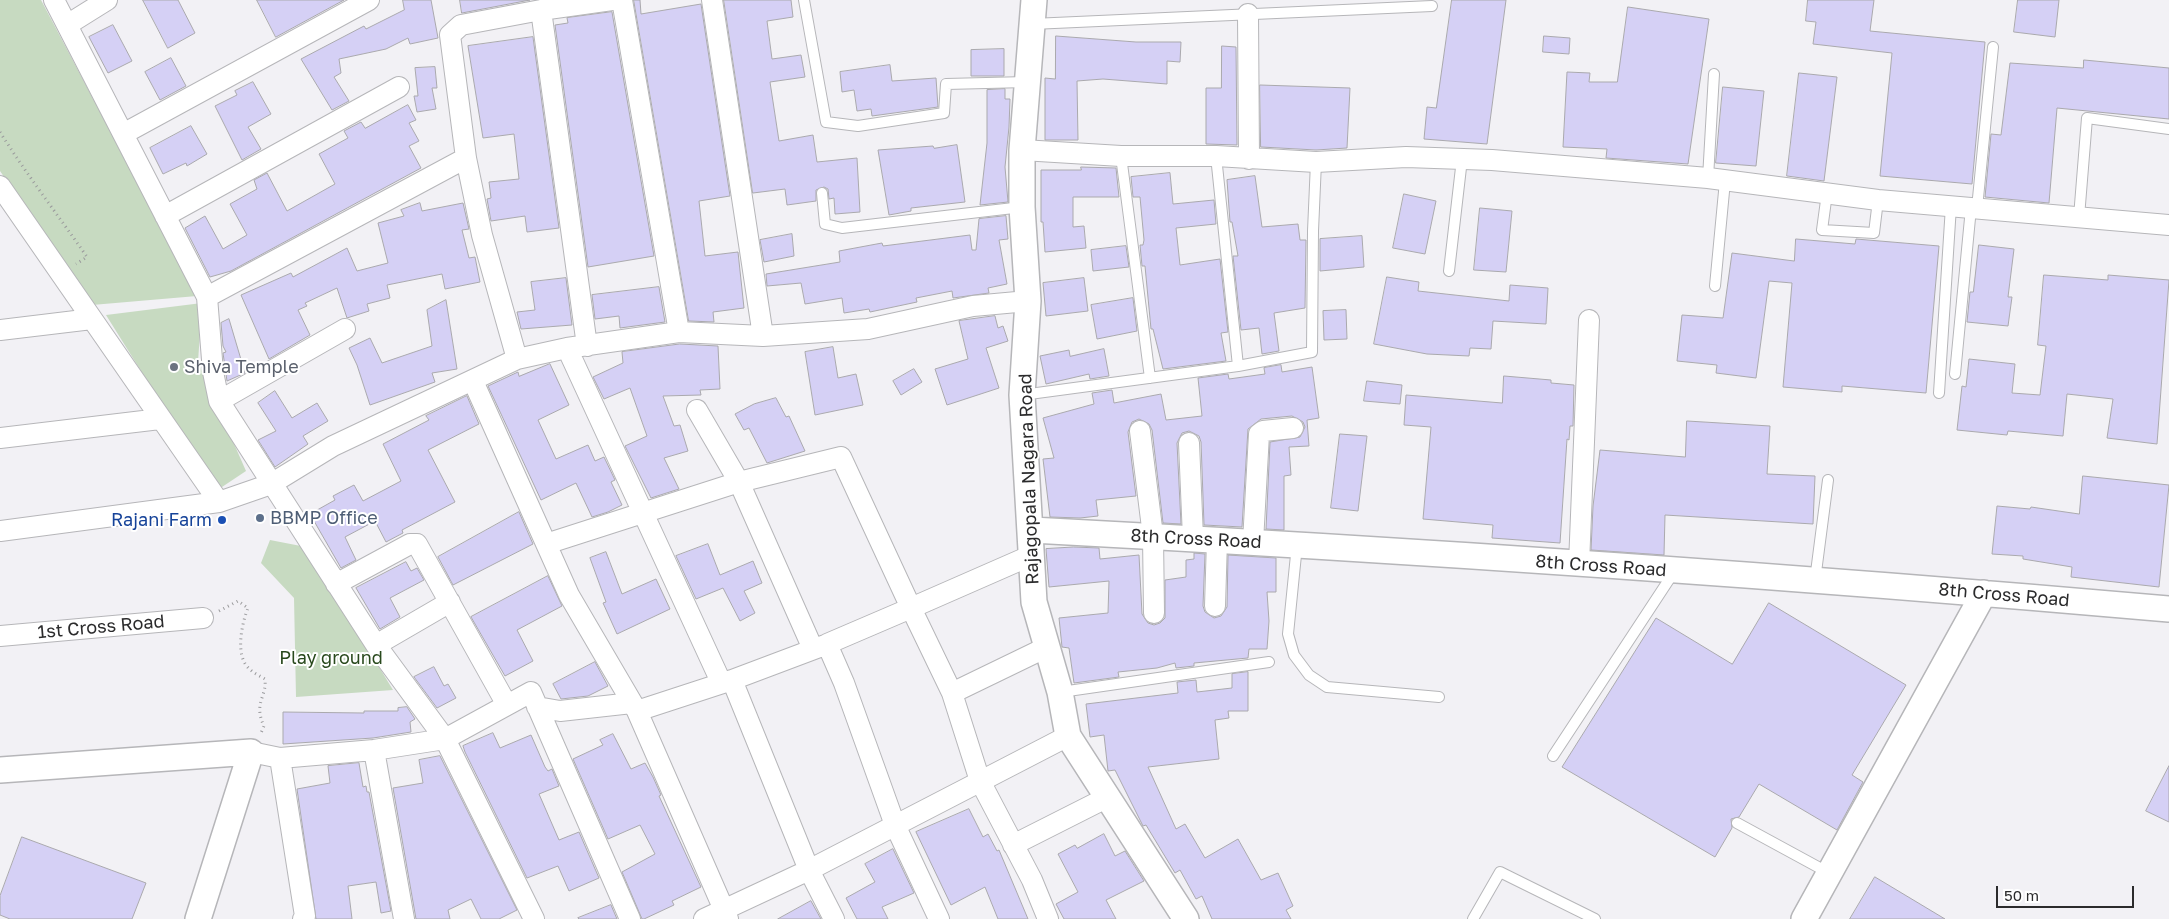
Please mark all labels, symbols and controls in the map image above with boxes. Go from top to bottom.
place label: Shiva Temple [184,356,299,378]
marker: Shiva Temple [168,361,180,373]
street label: Rajagopala Nagara Road [1015,373,1043,585]
place label: BBMP Office [270,507,378,529]
place label: Rajani Farm [111,509,212,531]
marker: BBMP Office [254,512,266,524]
marker: Rajani Farm [216,514,228,526]
street label: 8th Cross Road [1130,525,1262,553]
street label: 8th Cross Road [1535,551,1667,581]
street label: 8th Cross Road [1938,579,2070,611]
street label: 1st Cross Road [37,611,165,643]
park label: Play ground [279,647,383,669]
scale bar [1999,876,2136,908]
text: 50 m [2004,886,2039,904]

